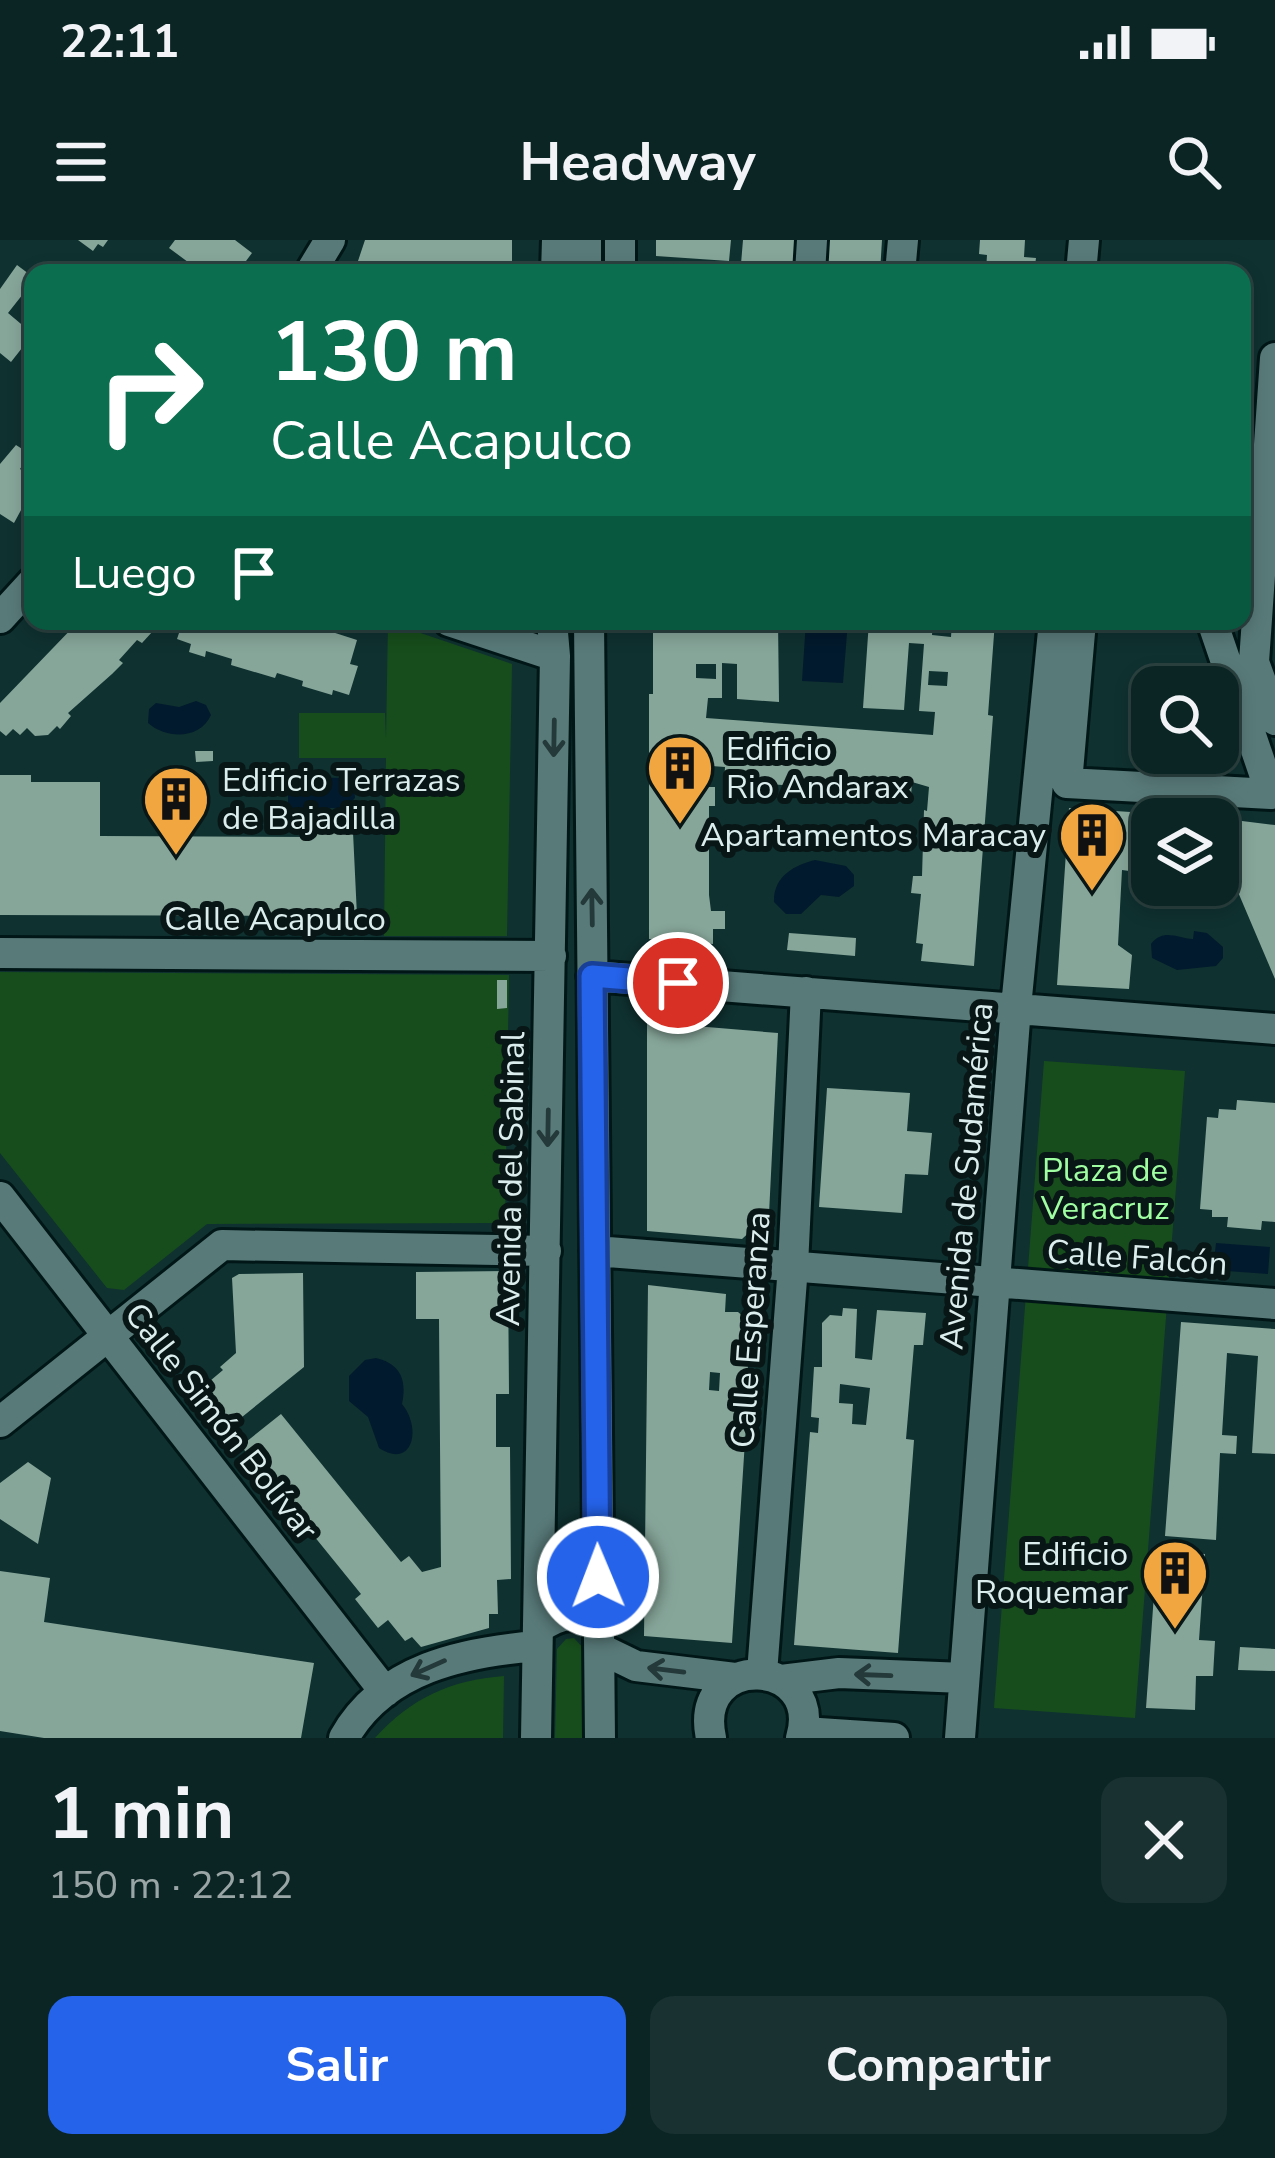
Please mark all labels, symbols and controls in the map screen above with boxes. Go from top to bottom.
text: 22:11 [60,12,179,73]
text: Headway [519,125,756,199]
icon: menu [48,129,114,195]
icon: search [1161,129,1227,195]
text: 130 m [270,295,518,410]
icon: right [72,312,228,468]
text: Calle Acapulco [270,404,633,478]
icon: arrive [221,540,287,606]
text: Luego [72,543,197,604]
map controls [1131,666,1239,906]
button: search [1131,666,1239,774]
one-way arrow [542,718,565,757]
place label: Edificio Rio Andarax [726,727,909,810]
building icon: Edificio Rio Andarax [645,733,715,827]
place label: Edificio Terrazas de Bajadilla [222,758,461,841]
building icon: Edificio Terrazas de Bajadilla [141,764,211,858]
button: layers [1131,798,1239,906]
building icon: Apartamentos Maracay [1057,800,1127,894]
place label: Apartamentos Maracay [701,813,1046,858]
one-way arrow [580,888,603,927]
street label: Calle Acapulco [164,897,386,942]
pin [627,932,729,1034]
icon: arrive [645,950,711,1016]
street label: Avenida de Sudamérica [929,1001,1005,1351]
street label: Avenida del Sabinal [486,1031,536,1327]
one-way arrow [536,1108,559,1147]
park label: Plaza de Veracruz [1040,1148,1169,1231]
street label: Calle Esperanza [720,1210,782,1450]
street label: Calle Falcón [1045,1229,1229,1287]
street label: Calle Simón Bolívar [114,1294,328,1550]
position arrow [535,1514,661,1640]
place label: Edificio Roquemar [975,1532,1128,1615]
building icon: Edificio Roquemar [1140,1538,1210,1632]
one-way arrow [647,1658,686,1680]
one-way arrow [411,1659,447,1681]
one-way arrow [854,1663,893,1686]
text: 1 min [48,1765,234,1863]
button: close [1101,1777,1227,1903]
text: 150 m · 22:12 [48,1859,293,1912]
button: Salir [48,1996,626,2134]
button: Compartir [650,1996,1227,2134]

